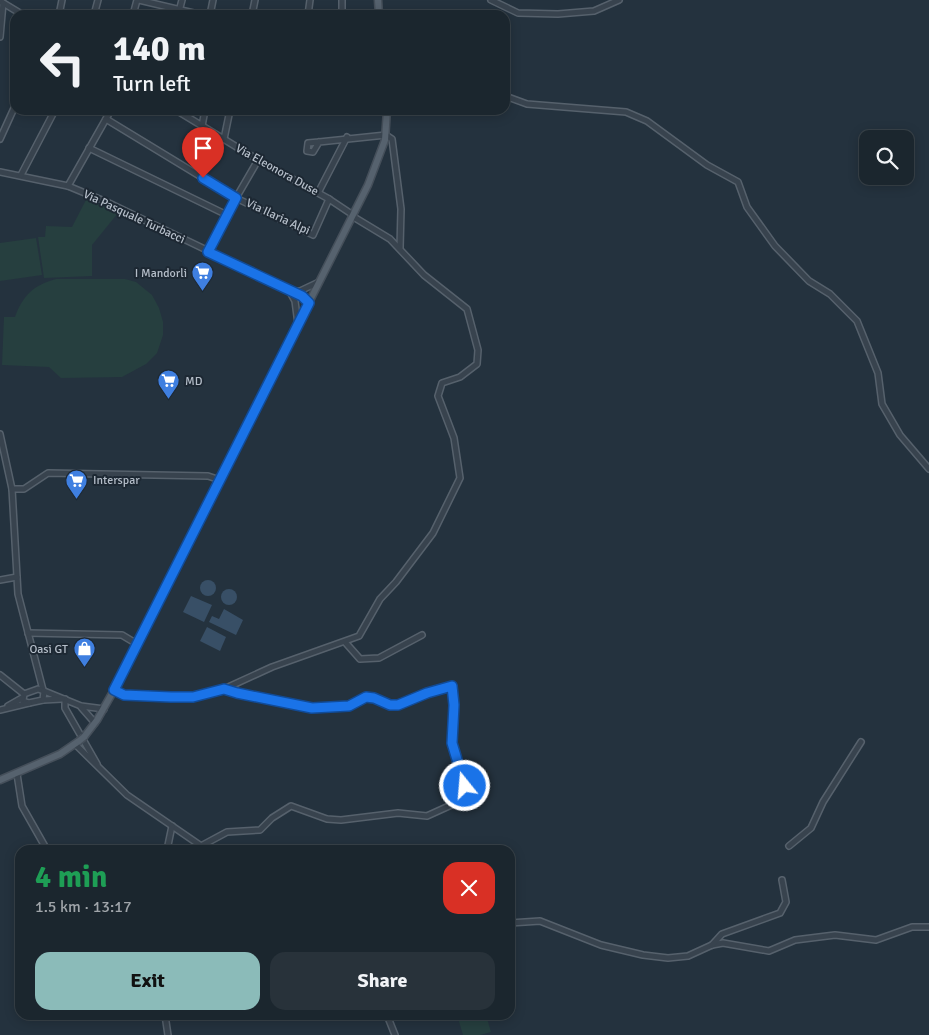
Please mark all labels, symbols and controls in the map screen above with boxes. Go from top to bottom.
text: 140 m [113,27,206,70]
icon: left [30,30,95,95]
text: Turn left [113,70,191,97]
pin [182,127,224,178]
map controls [859,130,914,185]
button: search [859,130,914,185]
icon: arrive [189,134,217,162]
street label: Via Eleonora Duse [233,141,321,199]
street label: Via Pasquale Turbacci [81,187,187,247]
street label: Via Ilaria Alpi [244,196,312,238]
supermarket icon: I Mandorli [191,261,215,292]
place label: I Mandorli [135,266,187,281]
supermarket icon: MD [157,369,181,400]
place label: MD [185,374,203,389]
supermarket icon: Interspar [65,468,89,499]
place label: Interspar [93,473,140,488]
shop icon: Oasi GT [72,637,96,668]
place label: Oasi GT [29,642,68,657]
position arrow [438,759,490,811]
text: 4 min [35,859,107,896]
button: close [443,862,495,914]
text: 1.5 km · 13:17 [35,897,132,917]
button: Exit [35,952,260,1010]
button: Share [270,952,495,1010]

